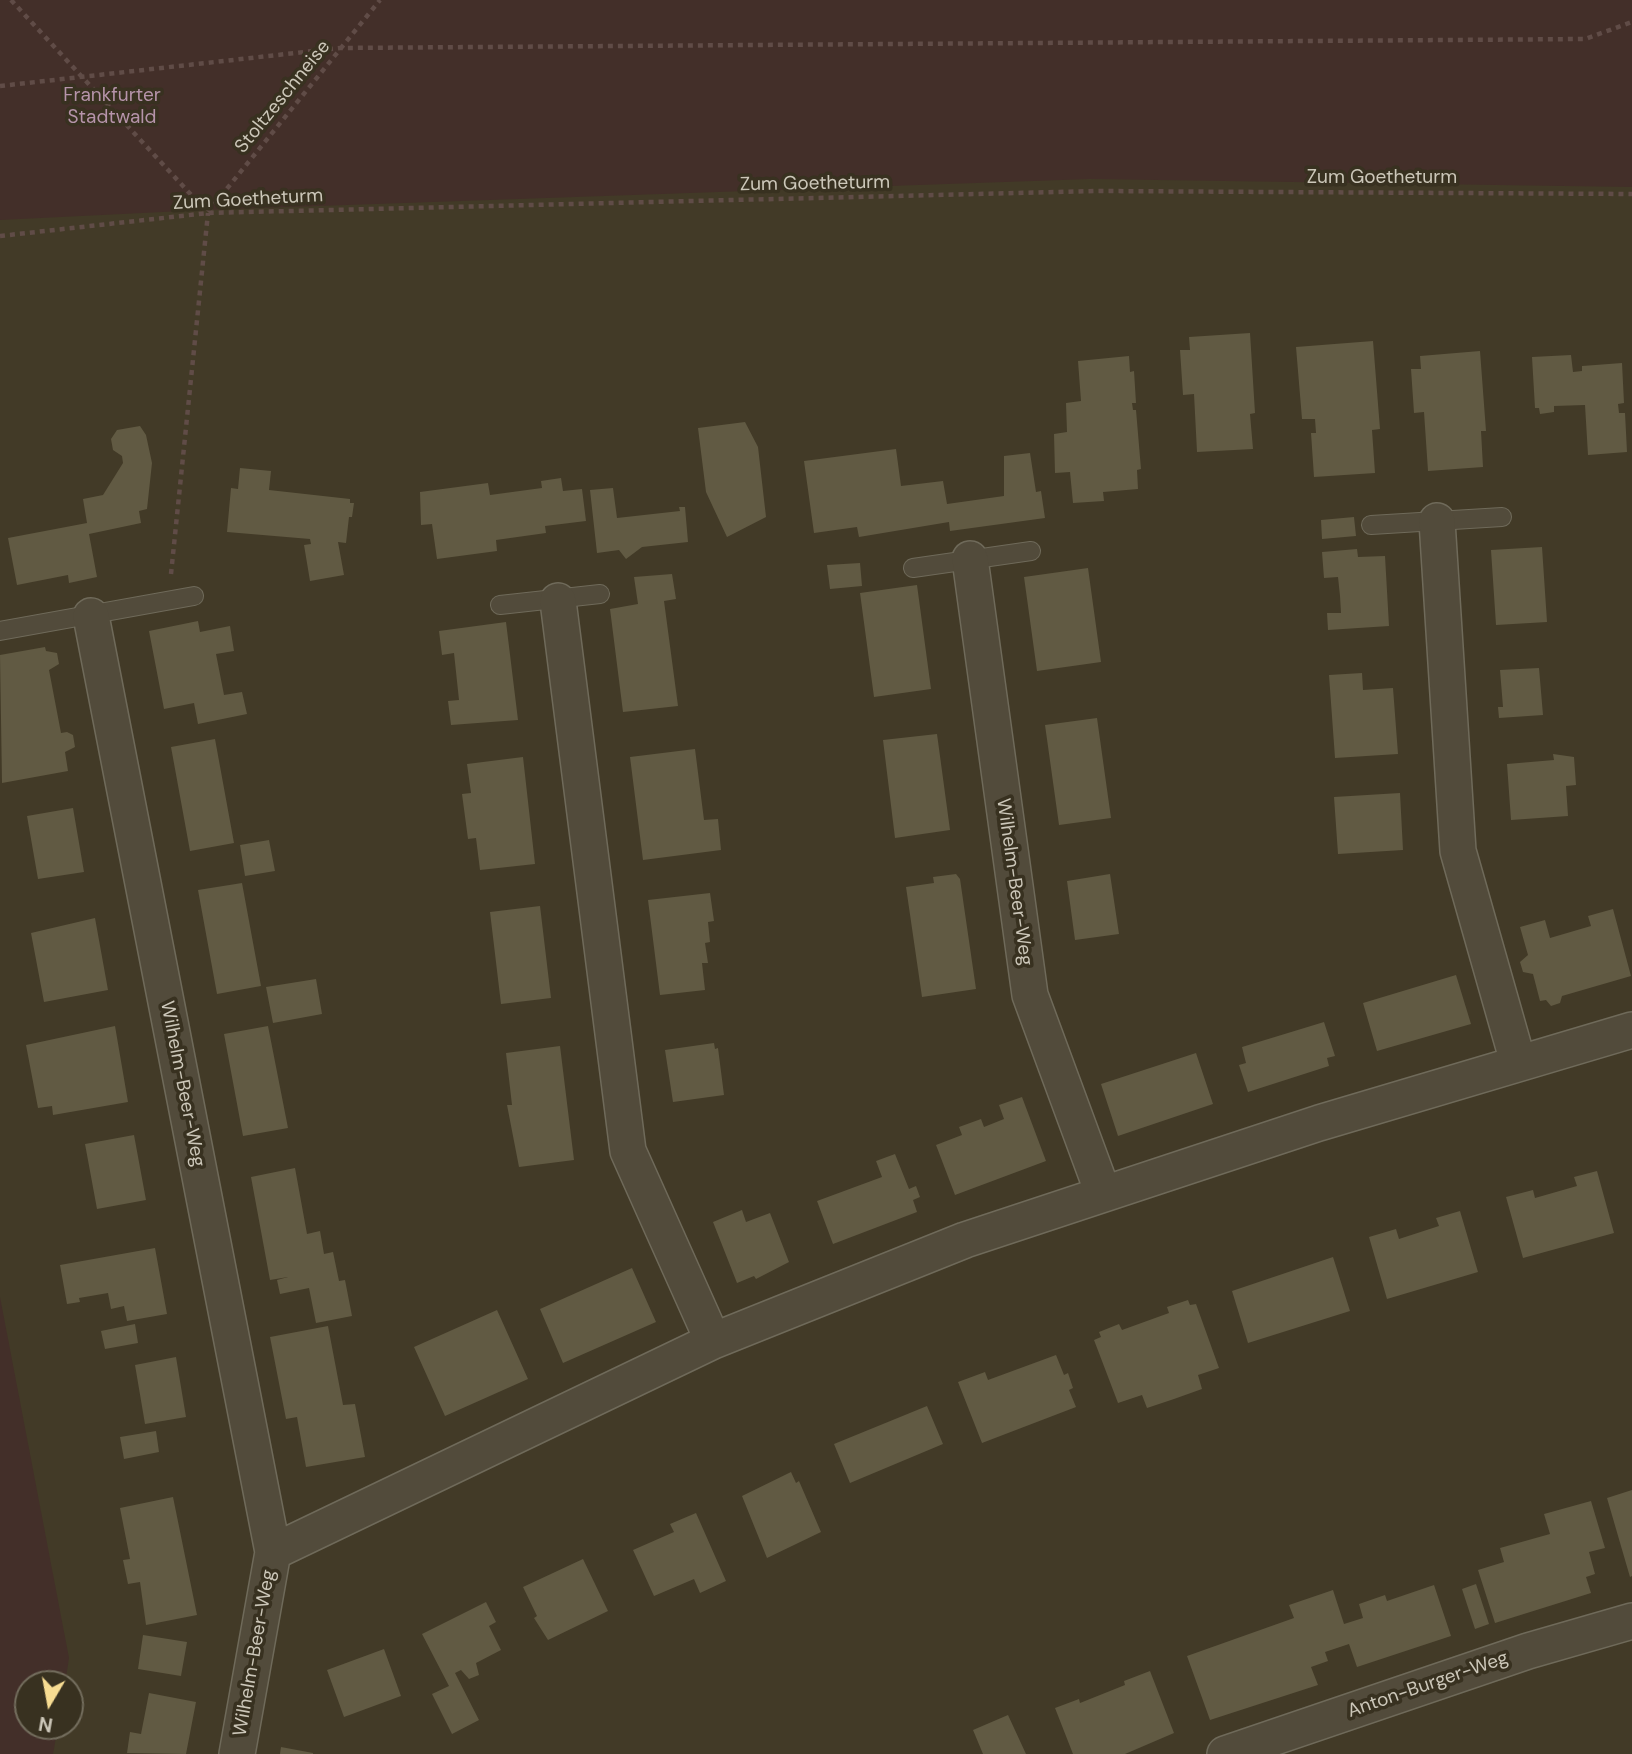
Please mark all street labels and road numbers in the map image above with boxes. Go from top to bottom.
street label: Stoltzeschneise [231,36,335,158]
street label: Zum Goetheturm [1307,167,1457,189]
street label: Zum Goetheturm [740,171,890,197]
street label: Zum Goetheturm [172,185,324,215]
street label: Wilhelm-Beer-Weg [991,797,1037,967]
street label: Wilhelm-Beer-Weg [155,999,209,1169]
street label: Wilhelm-Beer-Weg [229,1568,281,1738]
street label: Anton-Burger-Weg [1345,1647,1511,1723]

